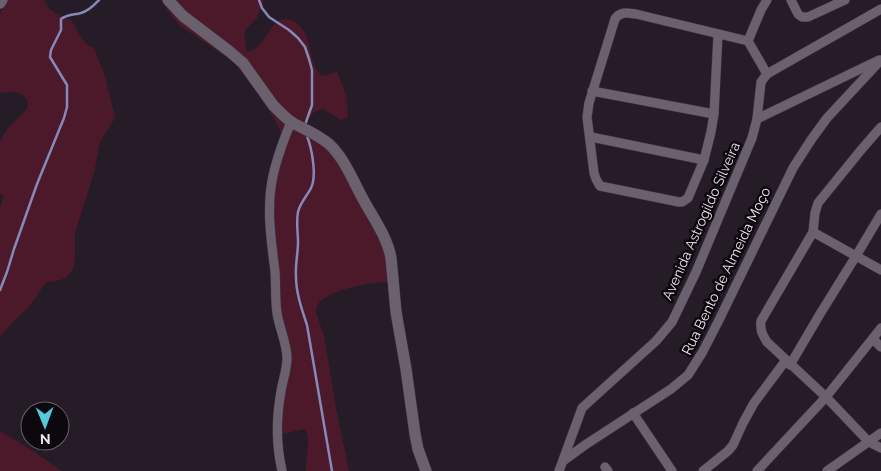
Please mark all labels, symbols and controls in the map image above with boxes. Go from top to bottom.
street label: Avenida Astrogildo Silveira [659,140,743,302]
street label: Rua Bento de Almeida Moço [678,185,774,357]
north arrow [20,401,70,451]
text: N [40,431,51,447]

